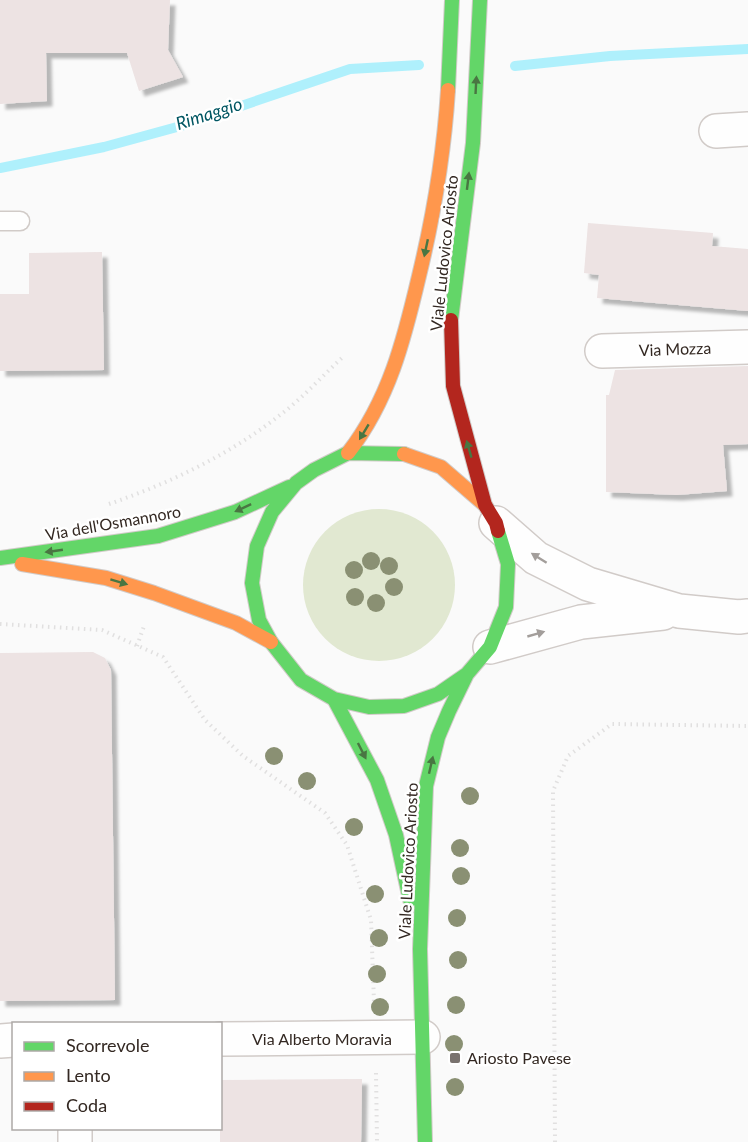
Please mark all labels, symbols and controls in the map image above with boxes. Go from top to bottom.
one-way arrow [471,76,480,95]
water label: Rimaggio [173,92,245,134]
one-way arrow [463,172,473,191]
street label: Viale Ludovico Ariosto [426,174,461,332]
one-way arrow [420,239,430,257]
street label: Via Mozza [638,338,712,359]
one-way arrow [359,424,370,440]
one-way arrow [463,439,473,458]
street label: Via dell'Osmannoro [44,501,182,544]
one-way arrow [234,504,251,513]
one-way arrow [44,546,63,555]
one-way arrow [531,553,547,564]
one-way arrow [110,578,128,587]
one-way arrow [527,629,545,638]
one-way arrow [357,742,367,759]
one-way arrow [427,755,436,774]
street label: Viale Ludovico Ariosto [394,782,421,940]
legend [12,1022,222,1130]
street label: Via Alberto Moravia [252,1029,392,1048]
text: Scorrevole [66,1034,149,1056]
place label: Ariosto Pavese [467,1048,571,1067]
marker: Ariosto Pavese [448,1051,462,1065]
text: Lento [66,1064,111,1086]
text: Coda [66,1094,107,1116]

